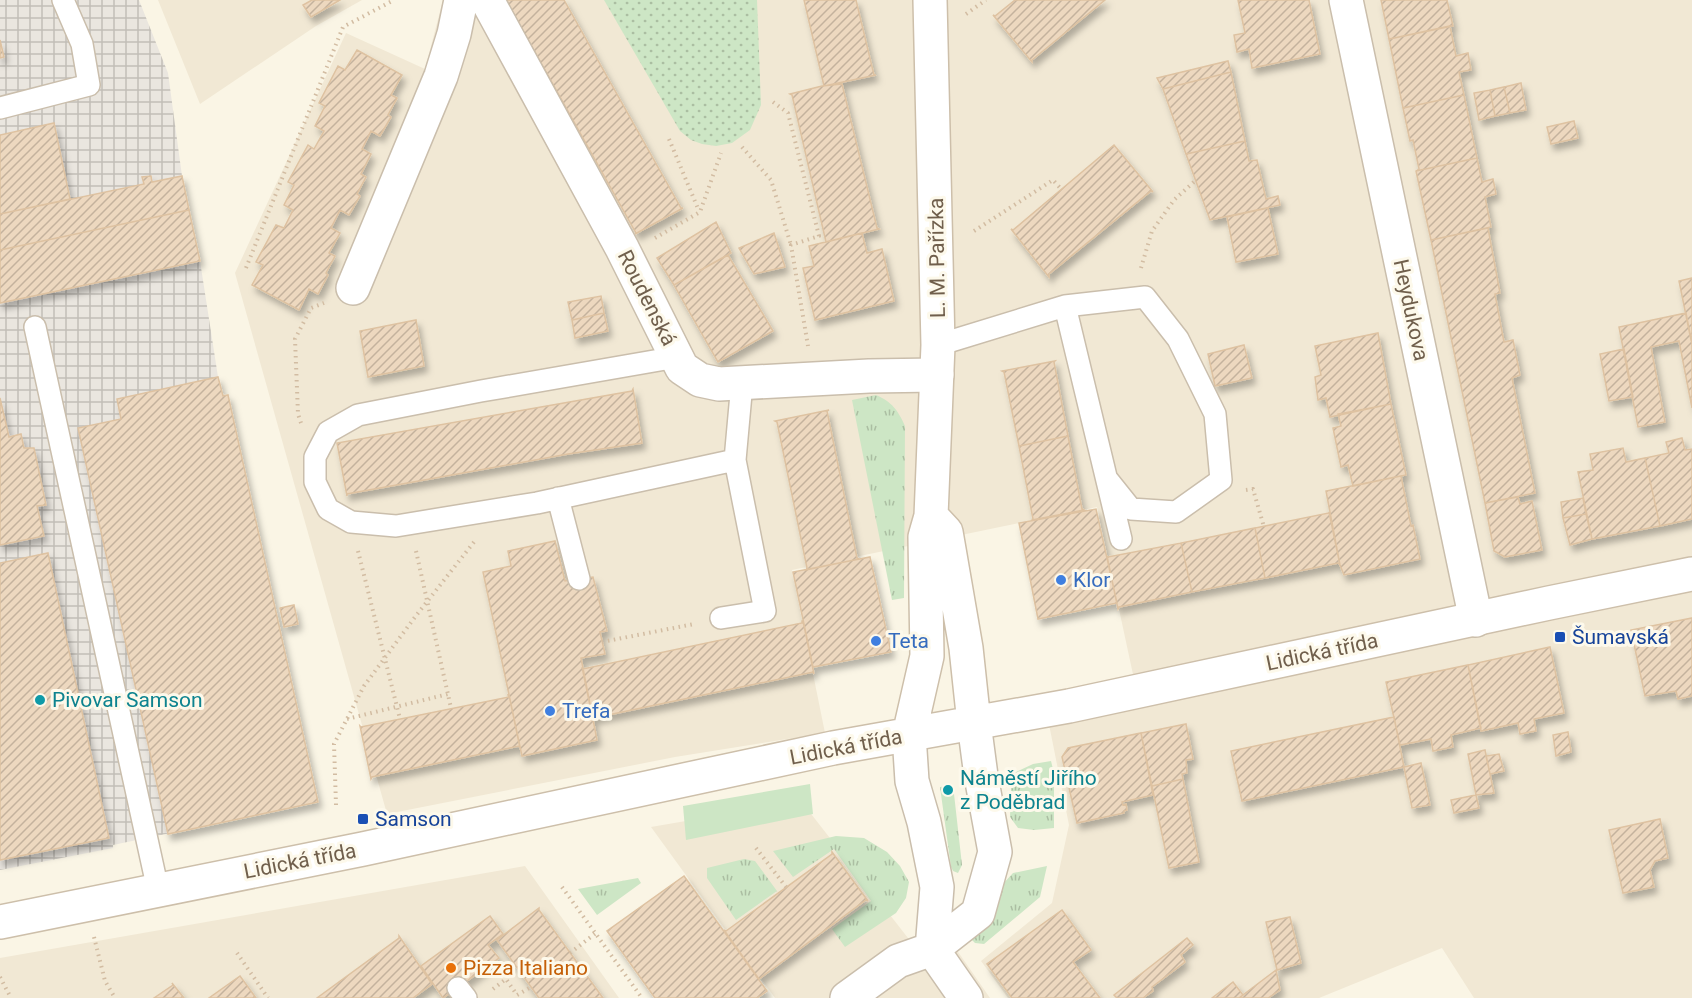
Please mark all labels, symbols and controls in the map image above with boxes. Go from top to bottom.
street label: L. M. Pařízka [924,198,950,318]
street label: Roudenská [613,246,681,350]
street label: Heydukova [1389,257,1433,363]
place label: Klor [1073,568,1110,592]
marker: Klor [1054,573,1068,587]
place label: Šumavská [1572,625,1669,649]
street label: Lidická třída [1264,628,1380,676]
place label: Teta [888,629,929,653]
marker: Šumavská [1553,630,1567,644]
marker: Teta [869,634,883,648]
place label: Pivovar Samson [52,688,203,712]
marker: Pivovar Samson [33,693,47,707]
place label: Trefa [562,699,611,723]
marker: Trefa [543,704,557,718]
street label: Lidická třída [788,724,904,770]
place label: Náměstí Jiřího z Poděbrad [960,766,1097,814]
marker: Náměstí Jiřího z Poděbrad [941,783,955,797]
place label: Samson [375,807,452,831]
marker: Samson [356,812,370,826]
street label: Lidická třída [242,838,358,884]
place label: Pizza Italiano [463,956,588,980]
marker: Pizza Italiano [444,961,458,975]

